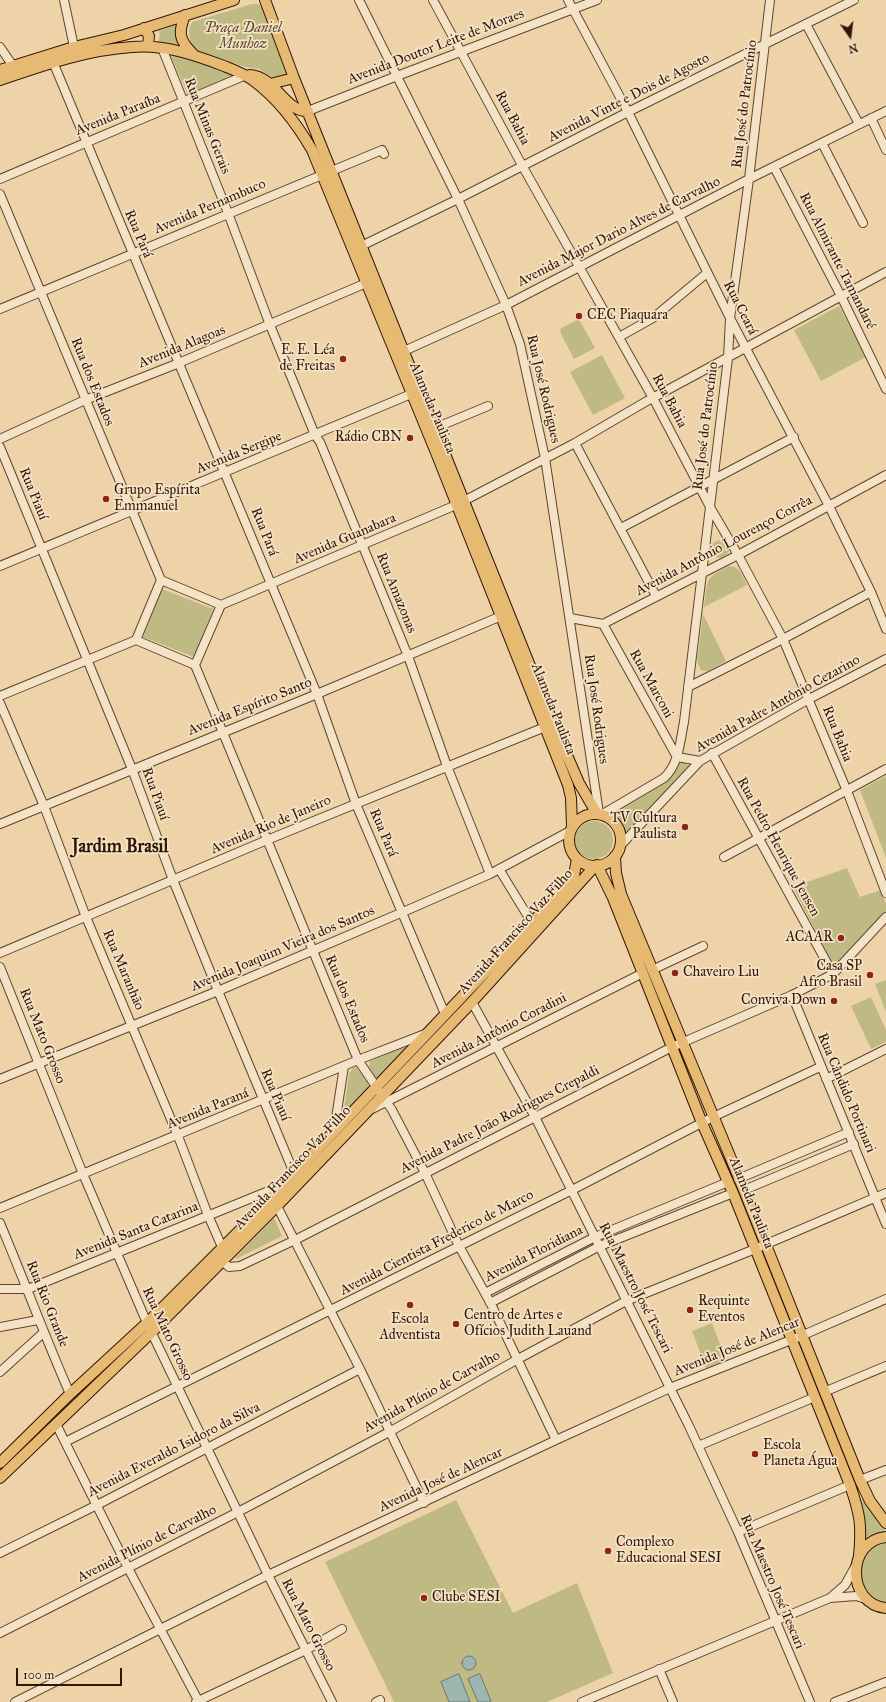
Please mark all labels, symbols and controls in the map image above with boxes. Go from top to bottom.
street label: Avenida Doutor Leite de Moraes [345,6,527,88]
north arrow [830,16,870,56]
park label: Praça Daniel Munhoz [205,21,281,54]
street label: Rua José do Patrocínio [729,39,761,169]
text: N [847,41,859,56]
street label: Avenida Vinte e Dois de Agosto [546,50,712,146]
street label: Rua Minas Gerais [180,75,234,177]
street label: Rua Bahia [491,88,533,148]
street label: Avenida Paraíba [73,90,163,140]
street label: Avenida Major Dario Alves de Carvalho [515,173,723,291]
street label: Avenida Pernambuco [152,176,268,238]
street label: Rua Almirante Tamandaré [795,190,879,332]
street label: Rua Pará [120,207,156,261]
street label: Rua Ceará [719,278,761,338]
place label: CEC Piaquara [587,308,668,324]
marker: CEC Piaquara [574,311,584,321]
street label: Avenida Alagoas [136,322,228,372]
street label: Rua José Rodrigues [522,333,564,445]
street label: Rua dos Estados [67,335,117,429]
place label: E. E. Léa de Freitas [280,343,335,376]
marker: E. E. Léa de Freitas [338,354,348,364]
street label: Alameda Paulista [405,360,459,456]
street label: Rua José do Patrocínio [690,361,722,491]
street label: Rua Bahia [648,371,690,431]
street label: Avenida Sergipe [194,428,284,478]
place label: Rádio CBN [335,430,402,446]
marker: Rádio CBN [405,433,415,443]
street label: Rua Piauí [15,465,51,523]
place label: Grupo Espírita Emmanuel [114,483,200,516]
street label: Avenida Antônio Lourenço Corrêa [633,492,815,600]
marker: Grupo Espírita Emmanuel [101,494,111,504]
street label: Rua Pará [247,505,281,559]
street label: Avenida Guanabara [291,510,399,568]
street label: Rua Amazonas [372,550,420,636]
street label: Rua Marconi [625,647,677,721]
street label: Avenida Padre Antônio Cezarino [693,652,863,756]
street label: Rua José Rodrigues [580,653,612,765]
street label: Alameda Paulista [527,661,579,757]
street label: Avenida Espírito Santo [186,674,314,740]
street label: Rua Bahia [818,704,856,764]
street label: Rua Piauí [138,765,172,823]
street label: Rua Pedro Henrique Jensen [733,774,823,920]
street label: Avenida Rio de Janeiro [208,792,334,858]
street label: Rua Pará [365,806,401,860]
place label: TV Cultura Paulista [610,811,677,844]
marker: TV Cultura Paulista [680,822,690,832]
district label: Jardim Brasil [72,837,168,859]
street label: Avenida Francisco Vaz Filho [455,866,577,998]
street label: Avenida Joaquim Vieira dos Santos [189,903,377,995]
street label: Rua Maranhão [98,927,148,1013]
place label: ACAAR [786,930,833,946]
marker: ACAAR [836,933,846,943]
street label: Rua dos Estados [321,953,373,1045]
place label: Casa SP Afro Brasil [799,959,862,992]
place label: Chaveiro Liu [683,965,759,981]
marker: Chaveiro Liu [670,968,680,978]
marker: Casa SP Afro Brasil [865,970,875,980]
street label: Rua Mato Grosso [15,986,69,1086]
street label: Avenida Antônio Coradini [429,990,569,1072]
place label: Conviva Down [741,993,826,1009]
marker: Conviva Down [829,996,839,1006]
street label: Rua Cândido Portinari [813,1031,879,1155]
street label: Avenida Padre João Rodrigues Crepaldi [398,1062,602,1178]
street label: Rua Piauí [256,1066,294,1124]
street label: Avenida Paraná [165,1085,251,1133]
street label: Avenida Francisco Vaz Filho [231,1103,355,1233]
street label: Alameda Paulista [725,1155,777,1251]
street label: Avenida Cientista Frederico de Marco [337,1187,537,1299]
street label: Avenida Santa Catarina [71,1198,201,1264]
street label: Rua Maestro José Tescari [595,1220,675,1356]
street label: Avenida Floridiana [482,1222,586,1286]
street label: Rua Rio Grande [22,1258,72,1350]
street label: Rua Mato Grosso [138,1284,196,1384]
place label: Requinte Eventos [698,1294,750,1326]
marker: Escola Adventista [405,1300,415,1310]
marker: Requinte Eventos [685,1305,695,1315]
place label: Centro de Artes e Ofícios Judith Lauand [464,1308,592,1340]
place label: Escola Adventista [379,1312,441,1344]
street label: Avenida José de Alencar [671,1314,803,1380]
marker: Centro de Artes e Ofícios Judith Lauand [451,1319,461,1329]
street label: Avenida Plínio de Carvalho [361,1347,503,1437]
street label: Avenida Everaldo Isidoro da Silva [85,1399,263,1501]
place label: Escola Planeta Água [763,1438,837,1470]
street label: Avenida José de Alencar [376,1444,506,1516]
marker: Escola Planeta Água [750,1449,760,1459]
street label: Avenida Plínio de Carvalho [75,1502,219,1586]
street label: Rua Maestro José Tescari [736,1512,808,1652]
place label: Complexo Educacional SESI [616,1535,722,1568]
marker: Complexo Educacional SESI [603,1546,613,1556]
street label: Rua Mato Grosso [277,1576,339,1674]
place label: Clube SESI [432,1590,500,1606]
marker: Clube SESI [419,1593,429,1603]
scale bar [18,1660,124,1686]
text: 100 m [23,1668,54,1682]

